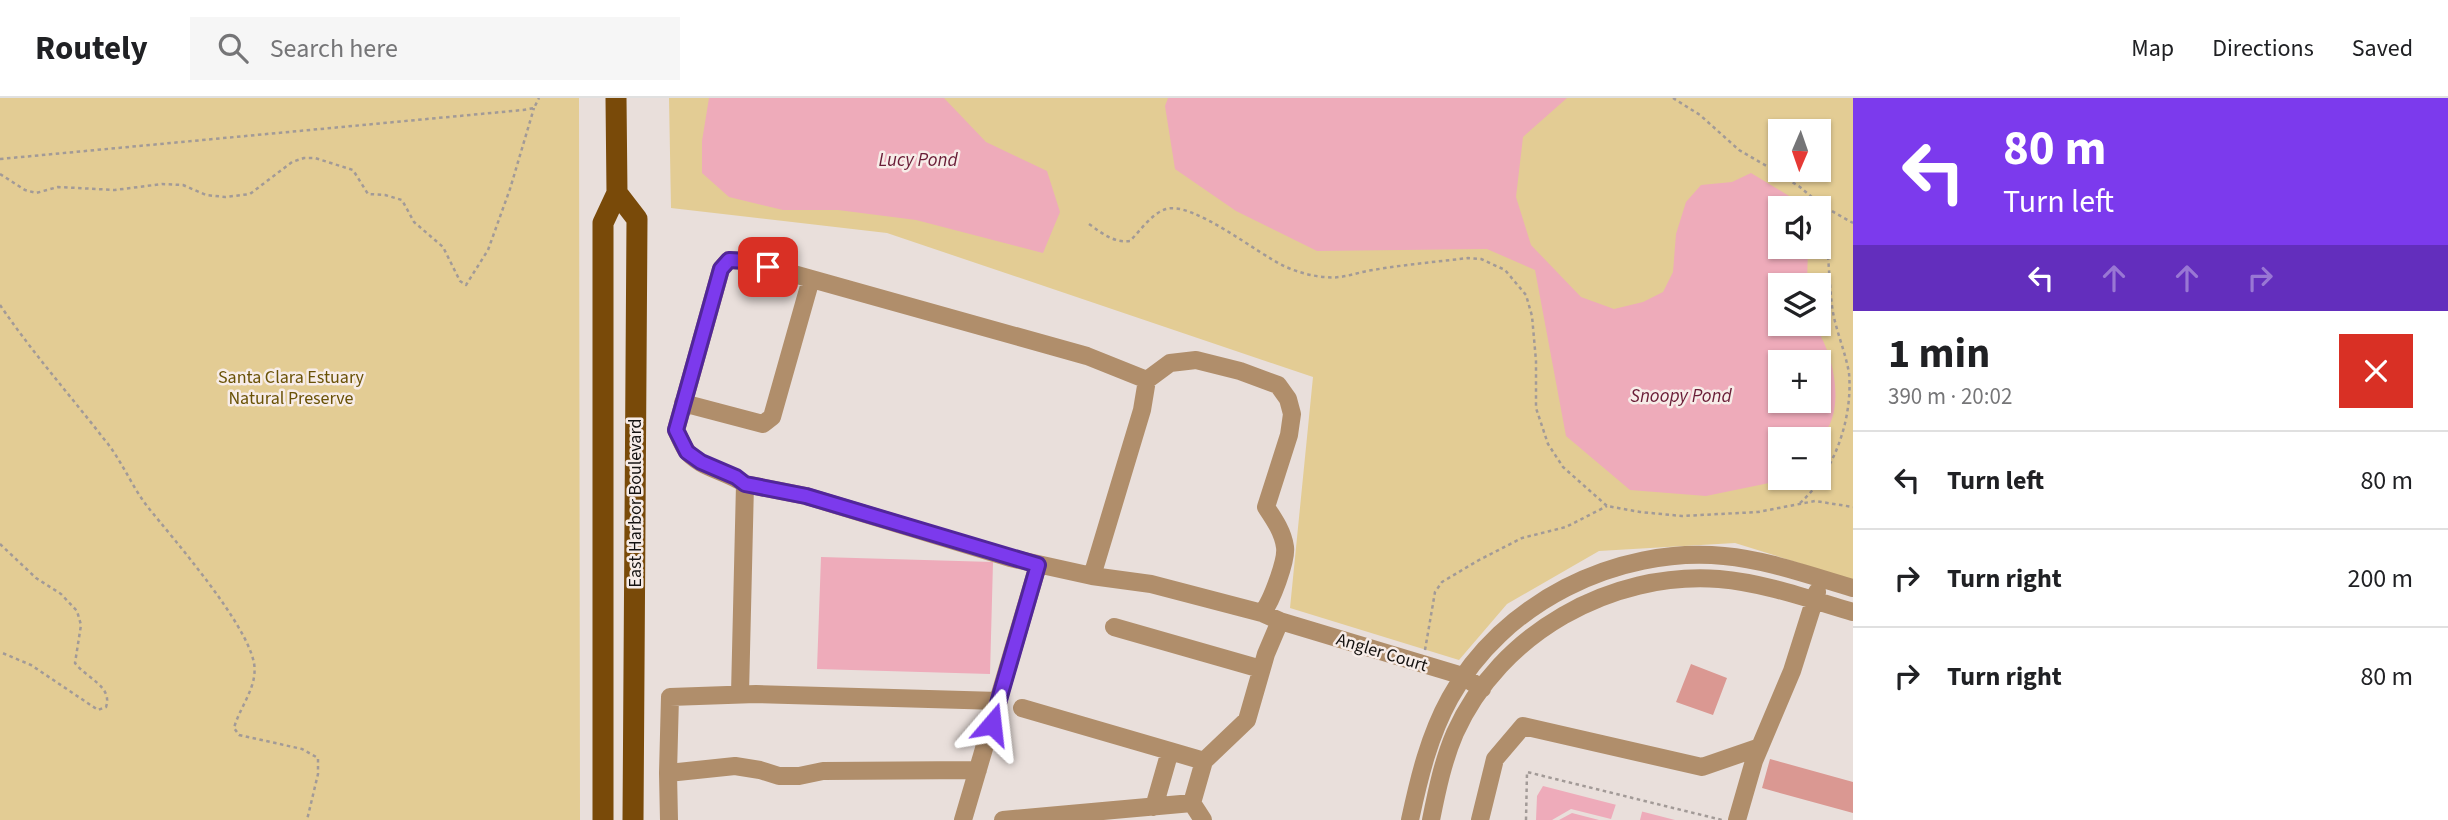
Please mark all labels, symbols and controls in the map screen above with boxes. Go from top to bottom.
search box [190,17,680,80]
text: Routely [35,25,148,72]
icon: search [214,29,252,67]
text: Search here [270,30,398,67]
text: Map [2131,31,2174,66]
text: Directions [2212,31,2314,66]
text: Saved [2352,31,2413,66]
text: 80 m [2003,114,2107,184]
north arrow [1768,119,1830,182]
map controls [1768,119,1831,490]
icon: left [1888,126,1979,217]
water label: Lucy Pond [878,147,958,174]
text: Turn left [2003,179,2114,225]
button: sound [1768,196,1831,259]
pin [738,237,798,297]
icon: arrive [749,248,787,286]
icon: left [2022,259,2060,297]
icon: ahead [2095,259,2133,297]
icon: ahead [2168,259,2206,297]
icon: right [2241,259,2279,297]
button: layers [1768,273,1831,336]
text: 1 min [1888,324,1990,384]
button: close [2339,334,2413,408]
button: + [1768,350,1831,413]
park label: Santa Clara Estuary Natural Preserve [218,365,365,411]
text: 390 m · 20:02 [1888,380,2012,413]
water label: Snoopy Pond [1630,383,1733,410]
street label: East Harbor Boulevard [623,419,648,587]
button: − [1768,427,1831,490]
icon: left [1888,461,1926,499]
text: Turn left [1947,462,2044,499]
text: 80 m [2360,462,2413,499]
icon: right [1888,559,1926,597]
text: Turn right [1947,560,2062,597]
text: 200 m [2347,560,2413,597]
street label: Angler Court [1333,627,1431,678]
icon: right [1888,657,1926,695]
text: Turn right [1947,658,2062,695]
text: 80 m [2360,658,2413,695]
position arrow [955,687,1029,761]

